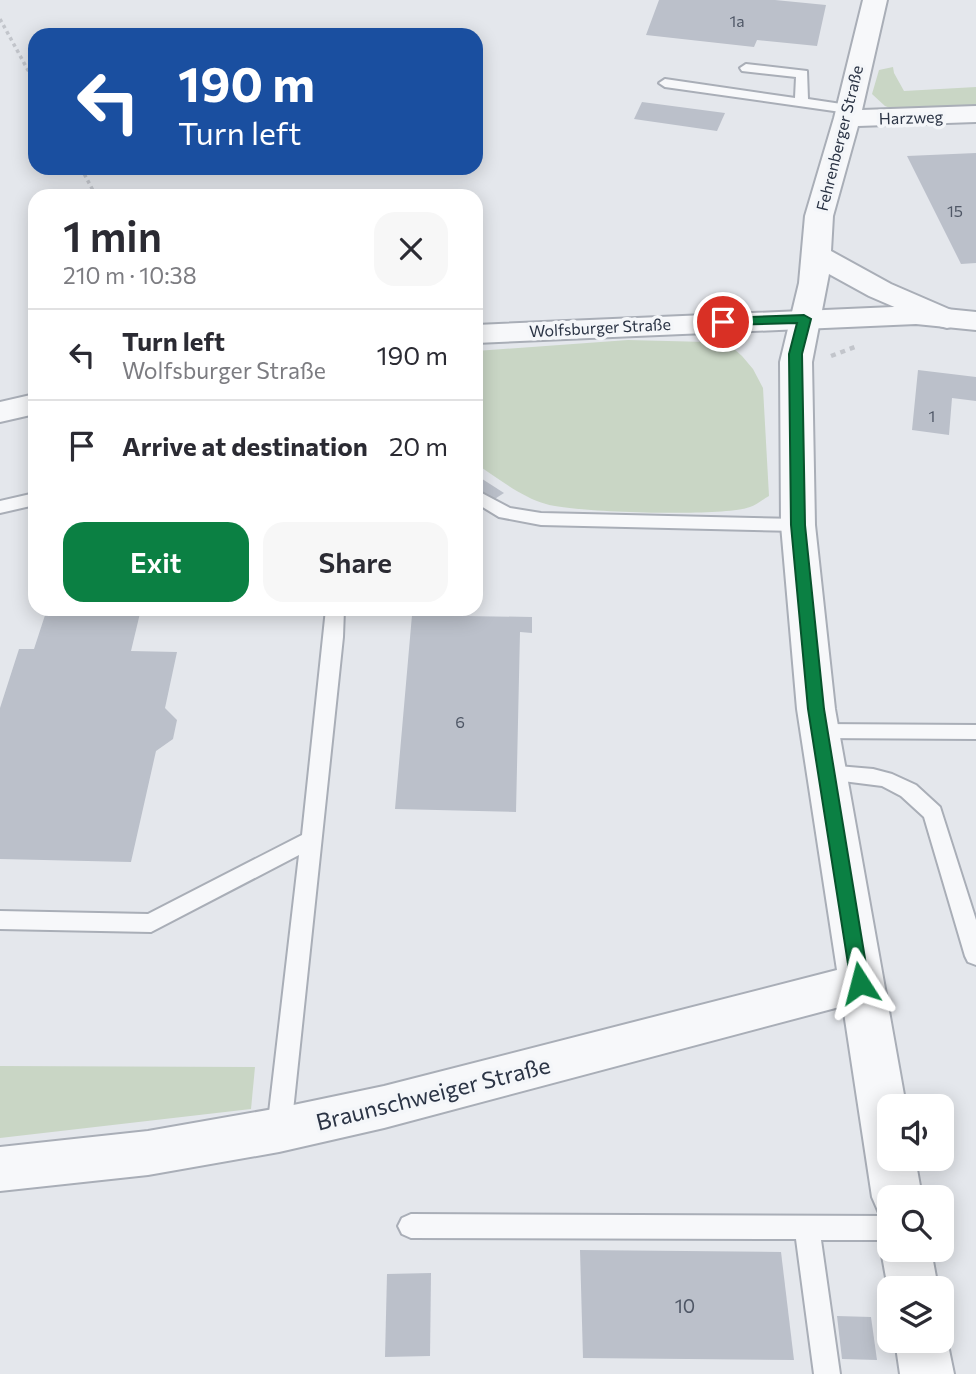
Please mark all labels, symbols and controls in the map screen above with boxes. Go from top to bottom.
house number: 1a [729,11,745,30]
text: 190 m [178,52,315,112]
icon: left [63,56,154,147]
street label: Fehrenberger Straße [812,63,866,213]
street label: Harzweg [879,106,944,128]
text: Turn left [178,112,302,152]
house number: 15 [947,201,963,220]
text: 1 min [63,209,162,261]
button: close [374,212,448,286]
text: 210 m · 10:38 [63,261,197,289]
pin [693,292,753,352]
icon: arrive [704,303,742,341]
street label: Wolfsburger Straße [529,314,671,340]
text: Turn left [122,325,225,356]
icon: left [63,336,101,374]
text: 190 m [376,339,448,370]
text: Wolfsburger Straße [122,356,326,384]
house number: 1 [929,406,935,425]
icon: arrive [63,427,101,465]
text: Arrive at destination [122,430,368,461]
text: 20 m [389,430,448,461]
button: Exit [63,522,249,602]
button: Share [263,522,448,602]
house number: 6 [455,712,465,731]
position arrow [823,946,897,1020]
street label: Braunschweiger Straße [313,1050,553,1136]
map controls [877,1094,954,1353]
button: sound [877,1094,954,1171]
button: search [877,1185,954,1262]
button: layers [877,1276,954,1353]
house number: 10 [675,1294,695,1317]

